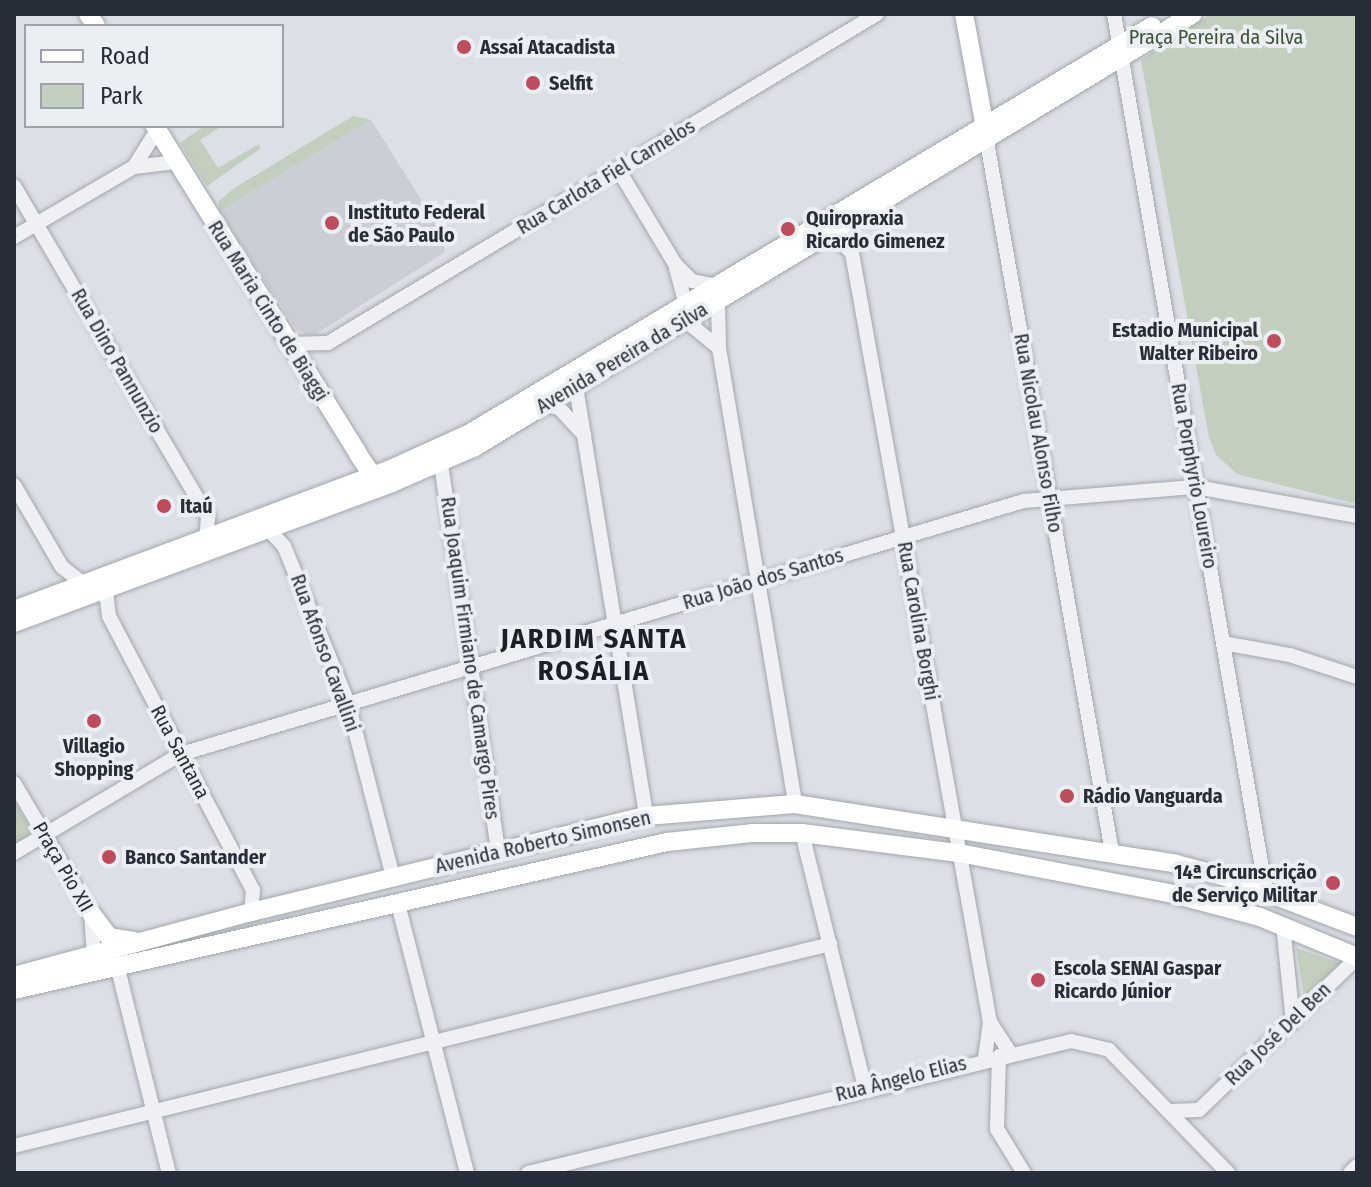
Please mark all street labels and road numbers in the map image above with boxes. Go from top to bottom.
street label: Rua Carlota Fiel Carnelos [513,114,699,240]
street label: Rua Maria Cinto de Biaggi [203,216,333,406]
street label: Rua Dino Pannunzio [66,284,168,438]
street label: Avenida Pereira da Silva [532,297,712,419]
street label: Rua Nicolau Alonso Filho [1009,331,1067,535]
street label: Rua Porphyrio Loureiro [1166,381,1222,571]
street label: Rua Joaquim Firmiano de Camargo Pires [435,495,505,821]
street label: Rua Carolina Borghi [892,540,944,702]
street label: Rua João dos Santos [680,543,846,615]
street label: Rua Afonso Cavallini [285,571,365,735]
street label: Rua Santana [145,701,215,803]
street label: Avenida Roberto Simonsen [433,806,653,878]
street label: Praça Pio XII [28,818,98,916]
street label: Rua José Del Ben [1220,978,1336,1090]
street label: Rua Ângelo Elias [833,1051,969,1107]

